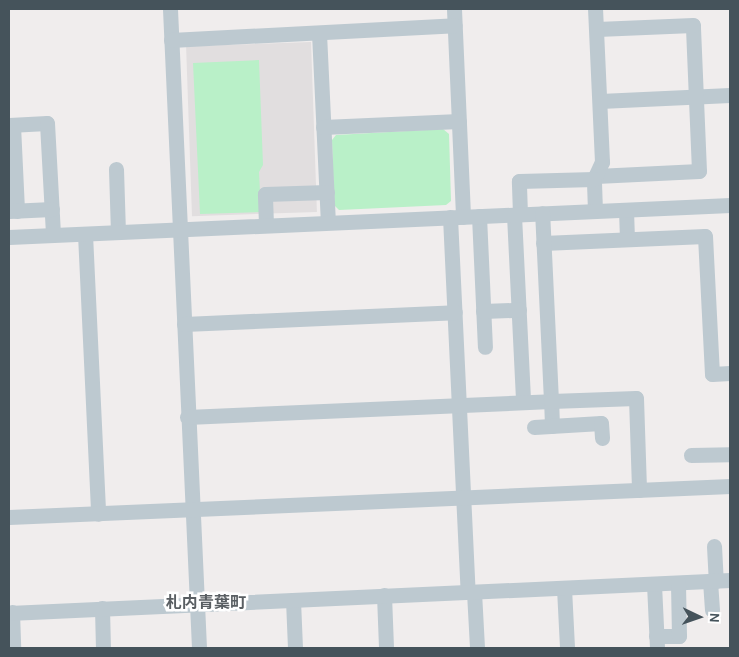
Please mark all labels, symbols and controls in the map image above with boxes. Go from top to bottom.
north arrow [674,592,724,642]
district label: 札内青葉町 [166,593,246,613]
text: N [706,612,723,623]

